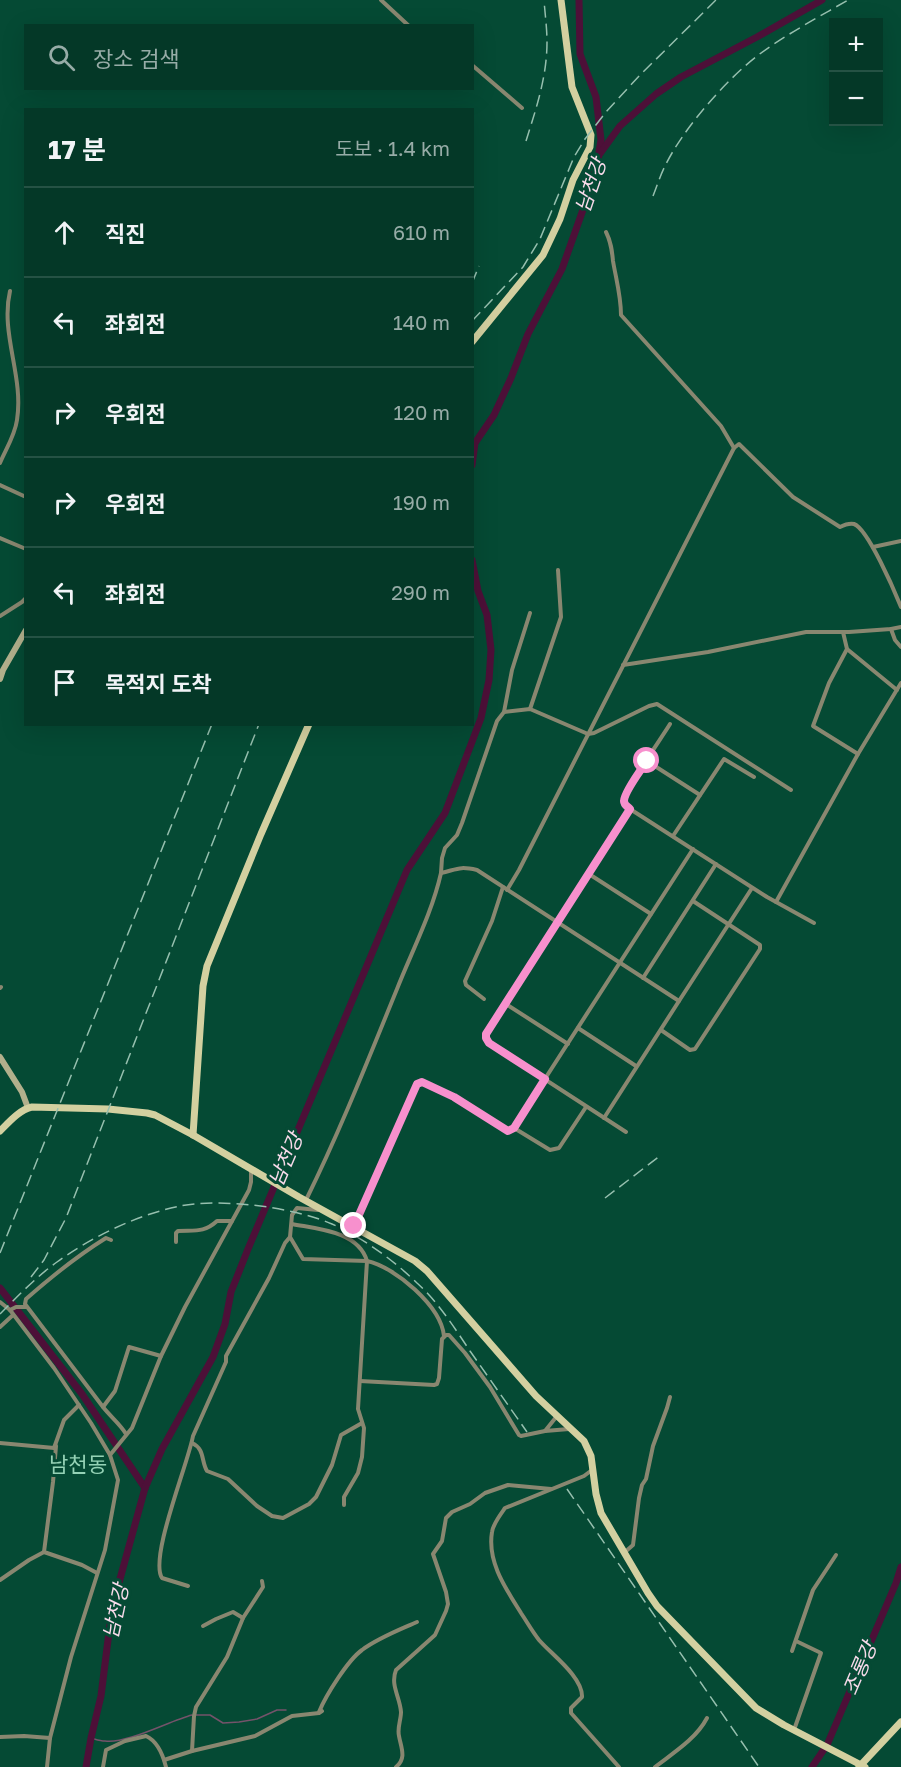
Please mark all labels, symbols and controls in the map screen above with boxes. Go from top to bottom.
map controls [829,18,883,126]
button: + [829,18,883,72]
search box [24,24,474,90]
icon: search [45,41,78,74]
text: 장소 검색 [93,45,179,72]
button: − [829,72,883,126]
text: 17 분 [48,134,106,165]
text: 도보 · 1.4 km [335,136,450,160]
water label: 남천강 [570,153,611,215]
icon: ahead [48,216,81,249]
text: 직진 [105,220,145,247]
text: 610 m [393,220,450,244]
icon: left [48,306,81,339]
text: 좌회전 [105,310,166,337]
text: 140 m [393,310,450,334]
icon: right [48,396,81,429]
text: 우회전 [105,400,166,427]
text: 120 m [394,400,450,424]
icon: right [48,486,81,519]
text: 우회전 [105,490,166,517]
text: 190 m [393,490,450,514]
icon: left [48,576,81,609]
text: 좌회전 [105,580,166,607]
text: 290 m [391,580,450,604]
icon: arrive [48,666,81,699]
text: 목적지 도착 [105,670,212,697]
route start [633,747,659,773]
water label: 남천강 [263,1127,308,1189]
route end [340,1212,366,1238]
district label: 남천동 [49,1451,107,1477]
water label: 남천강 [98,1579,133,1640]
water label: 조롱강 [837,1636,882,1698]

